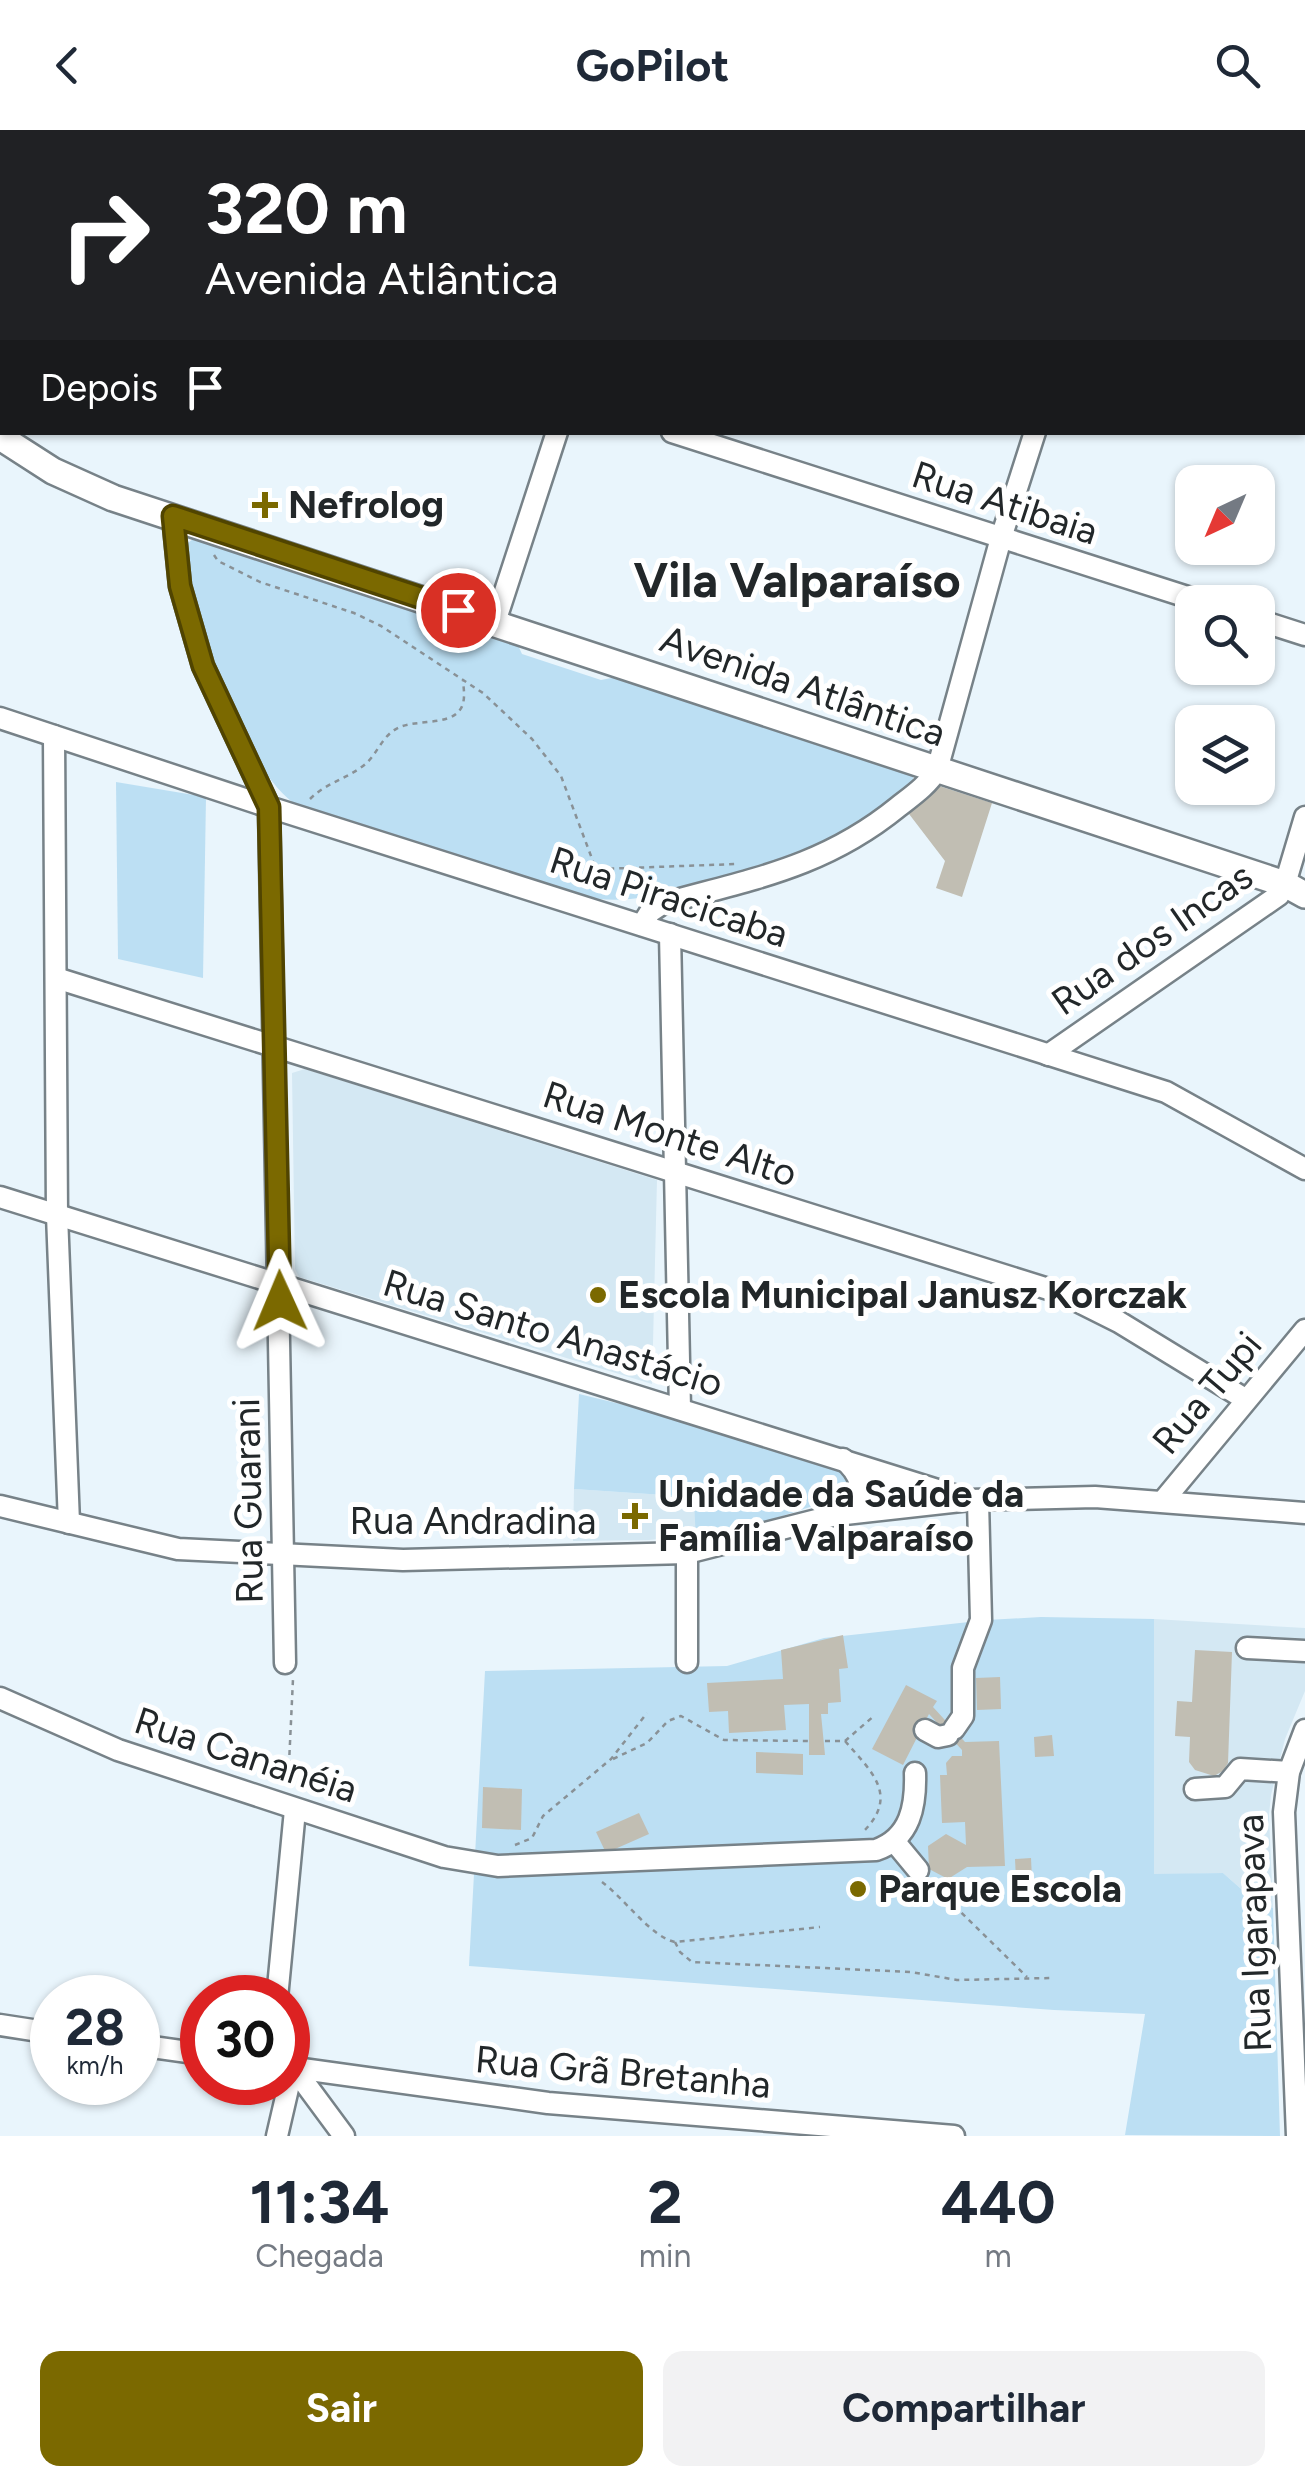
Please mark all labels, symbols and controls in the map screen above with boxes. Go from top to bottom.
icon: back [40,38,95,93]
text: GoPilot [576,38,729,92]
icon: search [1210,38,1265,93]
text: 320 m [205,166,408,251]
icon: right [40,170,170,300]
text: Avenida Atlântica [205,251,559,305]
icon: arrive [178,360,233,415]
text: Depois [40,365,158,411]
street label: Rua Atibaia [906,451,1104,555]
north arrow [1175,465,1275,565]
map controls [1175,465,1275,805]
place label: Nefrolog [288,482,444,528]
marker: Nefrolog [252,492,278,518]
district label: Vila Valparaíso [633,551,961,609]
pin [416,568,501,653]
icon: arrive [431,583,486,638]
button: search [1175,585,1275,685]
street label: Avenida Atlântica [654,616,952,756]
button: layers [1175,705,1275,805]
street label: Rua Piracicaba [544,837,794,957]
street label: Rua dos Incas [1043,853,1261,1025]
street label: Rua Monte Alto [537,1071,803,1197]
position arrow [228,1249,332,1353]
street label: Rua Santo Anastácio [378,1259,728,1407]
place label: Escola Municipal Janusz Korczak [618,1272,1187,1318]
marker: Escola Municipal Janusz Korczak [587,1284,609,1306]
street label: Rua Tupi [1143,1323,1271,1463]
street label: Rua Guarani [223,1398,273,1604]
place label: Unidade da Saúde da Família Valparaíso [658,1471,1024,1561]
street label: Rua Andradina [350,1498,596,1544]
marker: Unidade da Saúde da Família Valparaíso [622,1503,648,1529]
street label: Rua Cananéia [129,1697,363,1813]
street label: Rua Igarapava [1227,1813,1281,2053]
place label: Parque Escola [878,1866,1122,1912]
marker: Parque Escola [847,1878,869,1900]
speed limit sign: 30 [180,1975,310,2105]
text: 28 [65,1997,125,2058]
street label: Rua Grã Bretanha [473,2036,773,2108]
text: km/h [66,2050,124,2080]
text: 11:34 [249,2166,389,2238]
text: 2 [648,2166,682,2238]
text: 440 [941,2166,1056,2238]
text: Chegada [255,2237,384,2275]
text: min [639,2237,691,2275]
text: m [985,2237,1012,2275]
button: Sair [40,2351,643,2466]
button: Compartilhar [663,2351,1265,2466]

